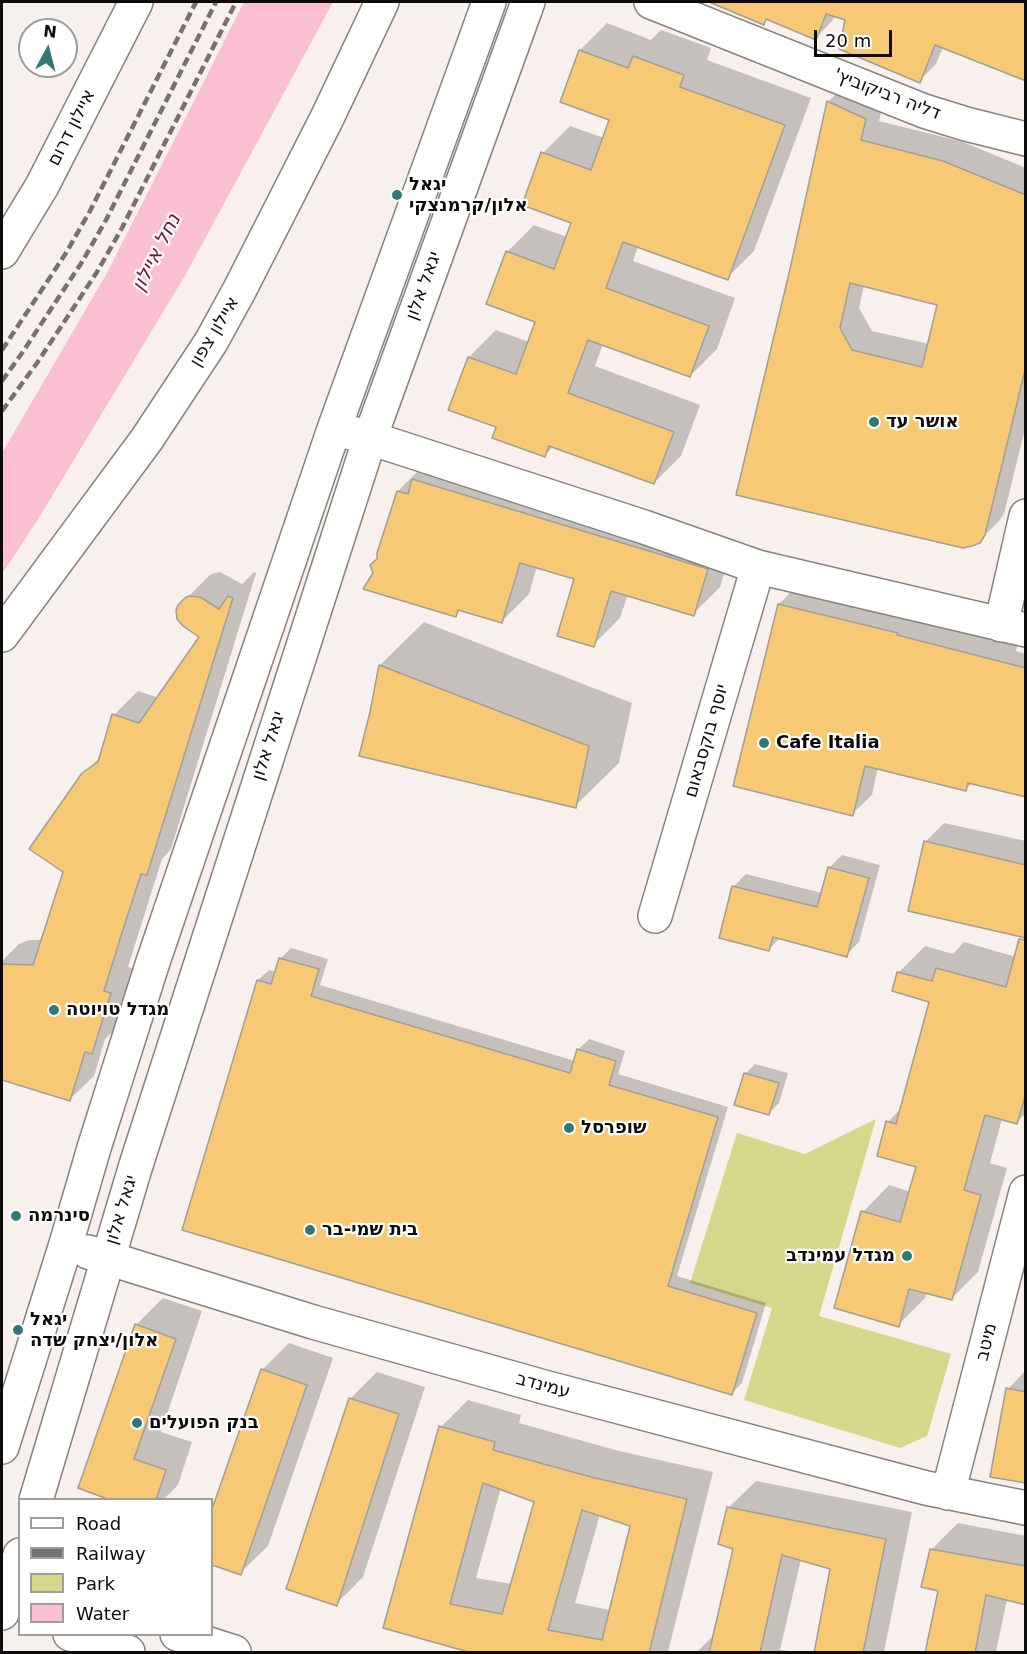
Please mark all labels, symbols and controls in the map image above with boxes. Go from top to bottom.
north arrow [18,18,78,78]
scale bar [817,18,895,56]
text: N [42,21,58,42]
text: 20 m [825,30,871,51]
street label: 'דליה רביקוביץ [830,65,944,125]
street label: איילון דרום [44,86,100,170]
place label: יגאל אלון/קרמנצקי [409,174,528,216]
marker: יגאל אלון/קרמנצקי [390,188,404,202]
water label: נחל איילון [127,210,187,296]
street label: יגאל אלון [402,249,446,323]
street label: איילון צפון [186,293,244,371]
place label: אושר עד [886,411,959,433]
marker: אושר עד [867,415,881,429]
street label: יוסף בוקסבאום [681,682,733,800]
street label: יגאל אלון [248,709,290,783]
place label: Cafe Italia [776,732,880,754]
marker: Cafe Italia [757,736,771,750]
place label: מגדל טויוטה [66,999,169,1021]
marker: מגדל טויוטה [47,1003,61,1017]
place label: שופרסל [581,1117,647,1139]
marker: שופרסל [562,1121,576,1135]
street label: יגאל אלון [101,1173,143,1247]
place label: סינרמה [28,1205,90,1227]
marker: סינרמה [9,1209,23,1223]
place label: בית שמי-בר [322,1219,418,1241]
marker: בית שמי-בר [303,1223,317,1237]
place label: מגדל עמינדב [786,1245,895,1267]
marker: מגדל עמינדב [900,1249,914,1263]
place label: יגאל אלון/יצחק שדה [30,1309,158,1352]
street label: מיטב [972,1321,1002,1363]
marker: יגאל אלון/יצחק שדה [11,1323,25,1337]
street label: עמינדב [514,1368,572,1404]
place label: בנק הפועלים [149,1412,259,1434]
marker: בנק הפועלים [130,1416,144,1430]
legend [18,1498,213,1636]
text: Road [76,1513,121,1534]
text: Railway [76,1543,146,1564]
text: Park [76,1573,115,1594]
text: Water [76,1603,129,1624]

